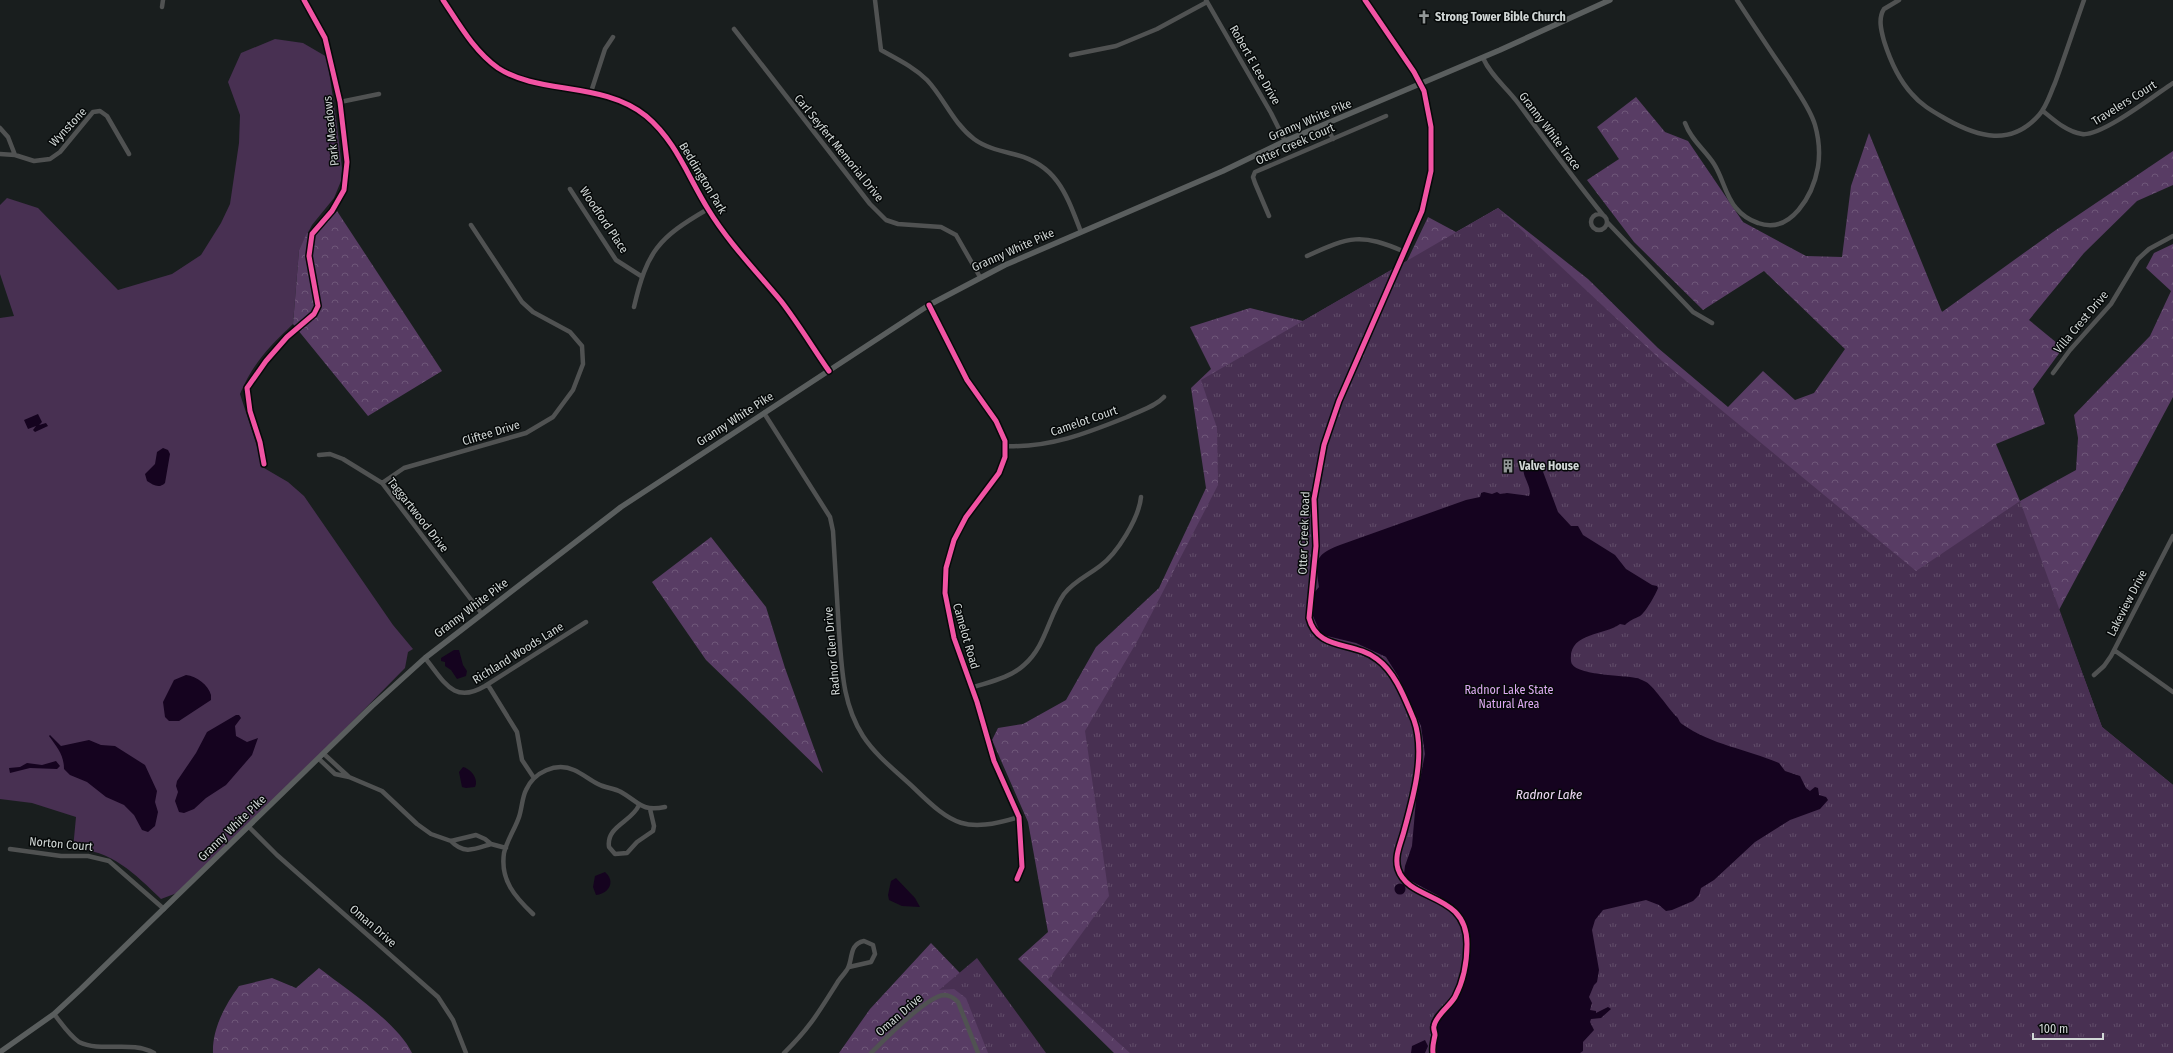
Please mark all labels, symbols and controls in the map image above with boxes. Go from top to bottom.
church icon: Strong Tower Bible Church [1416,9,1432,25]
place label: Strong Tower Bible Church [1435,10,1566,24]
street label: Robert E Lee Drive [1227,23,1283,107]
street label: Travelers Court [2089,78,2159,128]
street label: Granny White Trace [1516,89,1584,173]
street label: Carl Seyfert Memorial Drive [791,92,887,205]
street label: Park Meadows [320,95,342,167]
street label: Granny White Pike [1266,96,1354,144]
street label: Wynstone [46,105,90,149]
street label: Otter Creek Court [1253,120,1337,168]
street label: Beddington Park [676,140,730,217]
street label: Woodford Place [577,184,631,256]
street label: Granny White Pike [970,226,1056,274]
street label: Villa Crest Drive [2051,288,2111,356]
street label: Granny White Pike [694,389,776,449]
street label: Camelot Court [1049,403,1119,439]
street label: Cliftee Drive [460,418,522,448]
building icon: Valve House [1500,458,1516,474]
place label: Valve House [1518,459,1579,473]
street label: Taggartwood Drive [385,475,452,555]
street label: Otter Creek Road [1296,491,1312,575]
street label: Lakeview Drive [2104,567,2150,639]
street label: Granny White Pike [431,576,511,640]
street label: Camelot Road [950,601,982,671]
street label: Radnor Glen Drive [821,606,843,696]
street label: Richland Woods Lane [470,619,566,687]
park label: Radnor Lake State Natural Area [1464,683,1554,711]
water label: Radnor Lake [1516,787,1582,802]
street label: Granny White Pike [195,792,269,864]
street label: Norton Court [29,834,93,854]
street label: Oman Drive [347,902,399,950]
street label: Oman Drive [873,991,925,1039]
scale bar [2033,1015,2103,1041]
text: 100 m [2039,1022,2068,1036]

